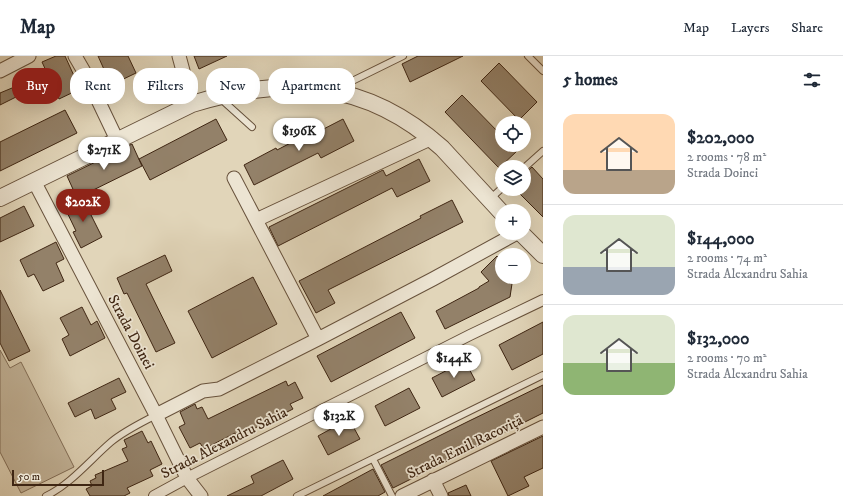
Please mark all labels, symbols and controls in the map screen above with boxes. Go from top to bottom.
text: Map [20,16,55,39]
text: Map [683,19,709,37]
text: Layers [731,19,769,37]
text: Share [791,19,823,37]
chip: Buy [12,68,62,104]
chip: Rent [70,68,125,104]
chip: Filters [133,68,198,104]
chip: New [206,68,260,104]
chip: Apartment [268,68,355,104]
text: 5 homes [563,69,618,91]
icon: filters [801,69,823,91]
map controls [495,116,531,284]
button: locate [495,116,531,152]
pin: $196K [271,118,327,152]
text: $196K [282,123,316,139]
text: $202,000 [687,127,754,149]
icon: home [595,130,643,178]
pin: $271K [76,137,132,171]
text: $271K [87,142,121,158]
text: 2 rooms · 78 m² [687,149,766,165]
button: layers [495,160,531,196]
text: Strada Doinei [687,165,758,181]
pin: $202K [55,189,111,223]
text: $202K [65,194,101,210]
button: + [495,204,531,240]
text: $144,000 [687,228,755,250]
icon: home [595,231,643,279]
button: − [495,248,531,284]
text: 2 rooms · 74 m² [687,250,767,266]
text: Strada Alexandru Sahia [687,266,808,282]
street label: Strada Doinei [103,291,159,373]
text: $132,000 [687,328,749,350]
icon: home [595,331,643,379]
pin: $144K [426,345,482,379]
text: $144K [436,350,472,366]
text: 2 rooms · 70 m² [687,350,767,366]
text: Strada Alexandru Sahia [687,366,808,382]
street label: Strada Alexandru Sahia [158,403,291,483]
pin: $132K [311,403,367,437]
text: $132K [323,408,355,424]
street label: Strada Emil Racoviță [404,410,527,483]
scale bar [12,468,104,487]
text: 50 m [18,470,40,484]

